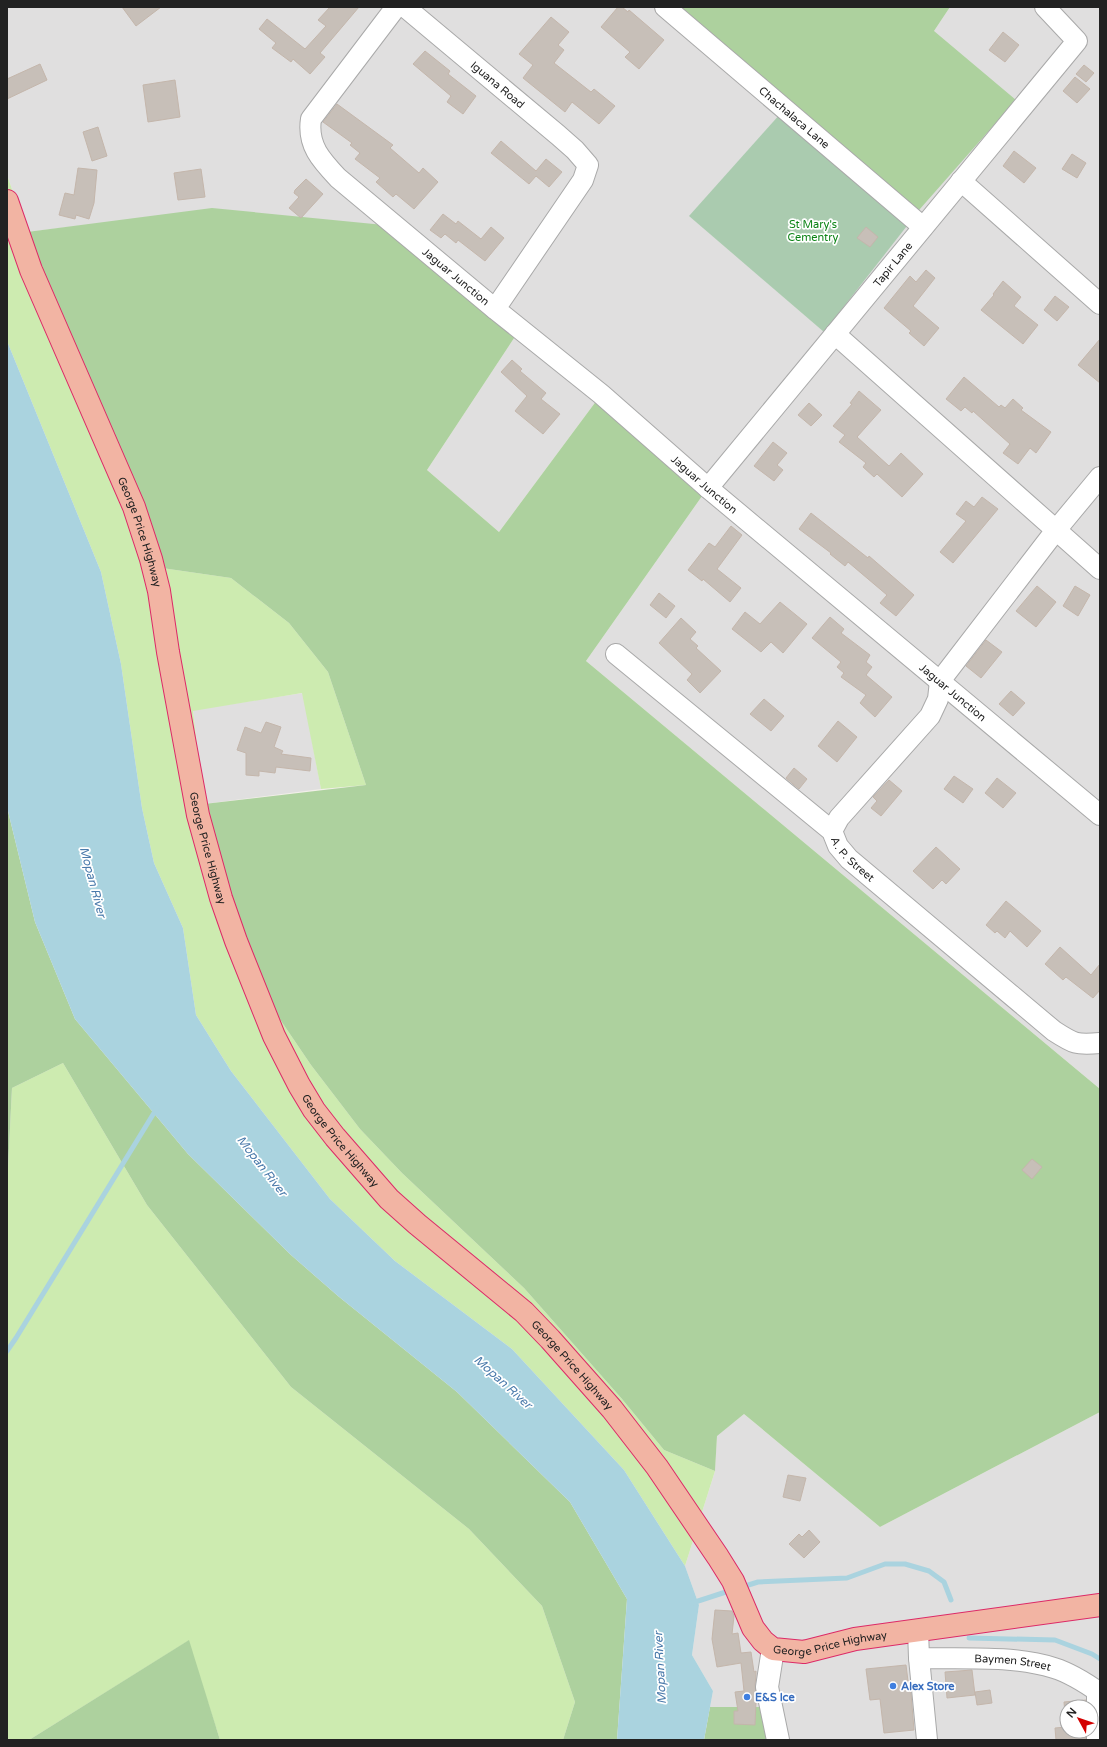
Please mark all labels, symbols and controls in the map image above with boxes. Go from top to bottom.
street label: Iguana Road [468,58,527,111]
street label: Chachalaca Lane [756,84,832,151]
park label: St Mary's Cementry [788,218,839,244]
street label: Tapir Lane [870,239,915,289]
street label: Jaguar Junction [420,245,492,308]
street label: Jaguar Junction [669,452,740,516]
street label: George Price Highway [115,475,164,589]
street label: Jaguar Junction [917,661,989,724]
street label: George Price Highway [187,791,229,906]
street label: A. P. Street [829,835,877,884]
water label: Mopan River [77,845,110,920]
street label: George Price Highway [299,1092,382,1190]
water label: Mopan River [234,1133,291,1200]
street label: George Price Highway [529,1317,616,1412]
water label: Mopan River [471,1352,536,1412]
street label: George Price Highway [773,1628,888,1659]
water label: Mopan River [651,1630,669,1705]
street label: Baymen Street [974,1652,1053,1673]
place label: Alex Store [901,1680,955,1693]
marker: Alex Store [888,1681,898,1691]
place label: E&S Ice [755,1691,795,1704]
marker: E&S Ice [742,1692,752,1702]
north arrow [1059,1699,1099,1739]
text: N [1064,1705,1080,1720]

